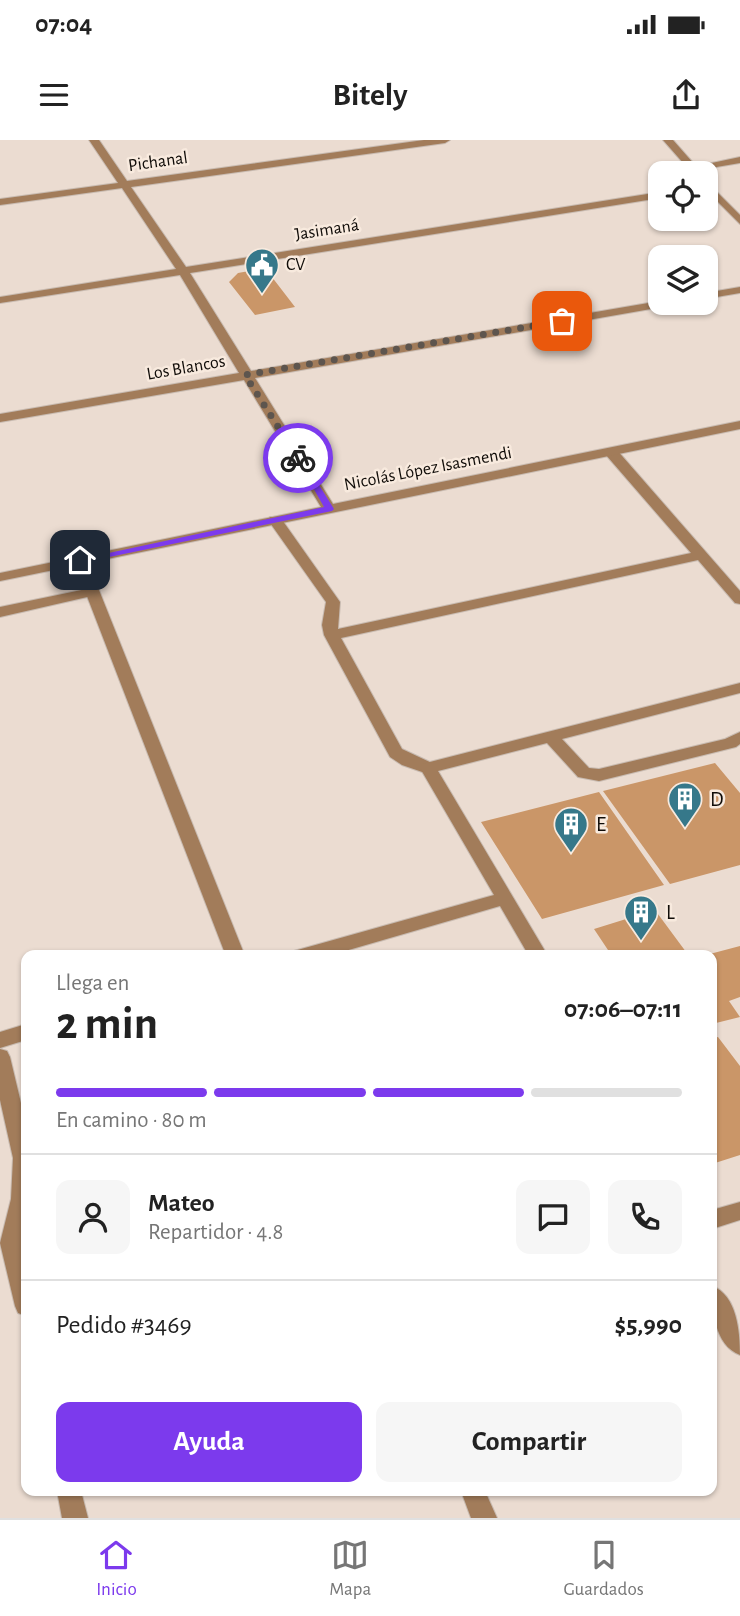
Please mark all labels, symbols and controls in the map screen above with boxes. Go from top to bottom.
text: 07:04 [35,11,92,37]
icon: menu [35,76,73,114]
icon: share [667,76,705,114]
text: Bitely [332,79,408,111]
street label: Pichanal [127,149,189,175]
map controls [648,161,718,315]
button: locate [648,161,718,231]
street label: Jasimaná [294,216,360,244]
button: layers [648,245,718,315]
public building icon: CV [243,246,281,295]
place label: CV [286,256,306,274]
pin [532,291,592,351]
icon: bag [543,302,581,340]
street label: Los Blancos [145,352,227,384]
courier [263,423,333,493]
icon: bike [279,439,317,477]
street label: Nicolás López Isasmendi [343,444,513,494]
pin [50,530,110,590]
icon: home [61,541,99,579]
building icon: D [666,780,704,829]
place label: D [710,789,724,810]
building icon: E [552,805,590,854]
place label: E [596,814,606,835]
building icon: L [622,893,660,942]
place label: L [666,902,675,923]
text: Llega en [56,972,129,995]
text: 07:06–07:11 [564,996,682,1022]
text: 2 min [56,1001,158,1047]
text: En camino · 80 m [56,1109,207,1132]
button: person [56,1180,130,1254]
button: chat [516,1180,590,1254]
button: phone [608,1180,682,1254]
text: Mateo [148,1190,215,1216]
text: Repartidor · 4.8 [148,1221,283,1244]
text: Pedido #3469 [56,1312,192,1338]
text: $5,990 [614,1312,682,1338]
button: Ayuda [56,1402,362,1482]
button: Compartir [376,1402,682,1482]
tab: Inicio [96,1536,137,1601]
tab: Mapa [329,1536,371,1601]
tab: Guardados [564,1536,644,1601]

